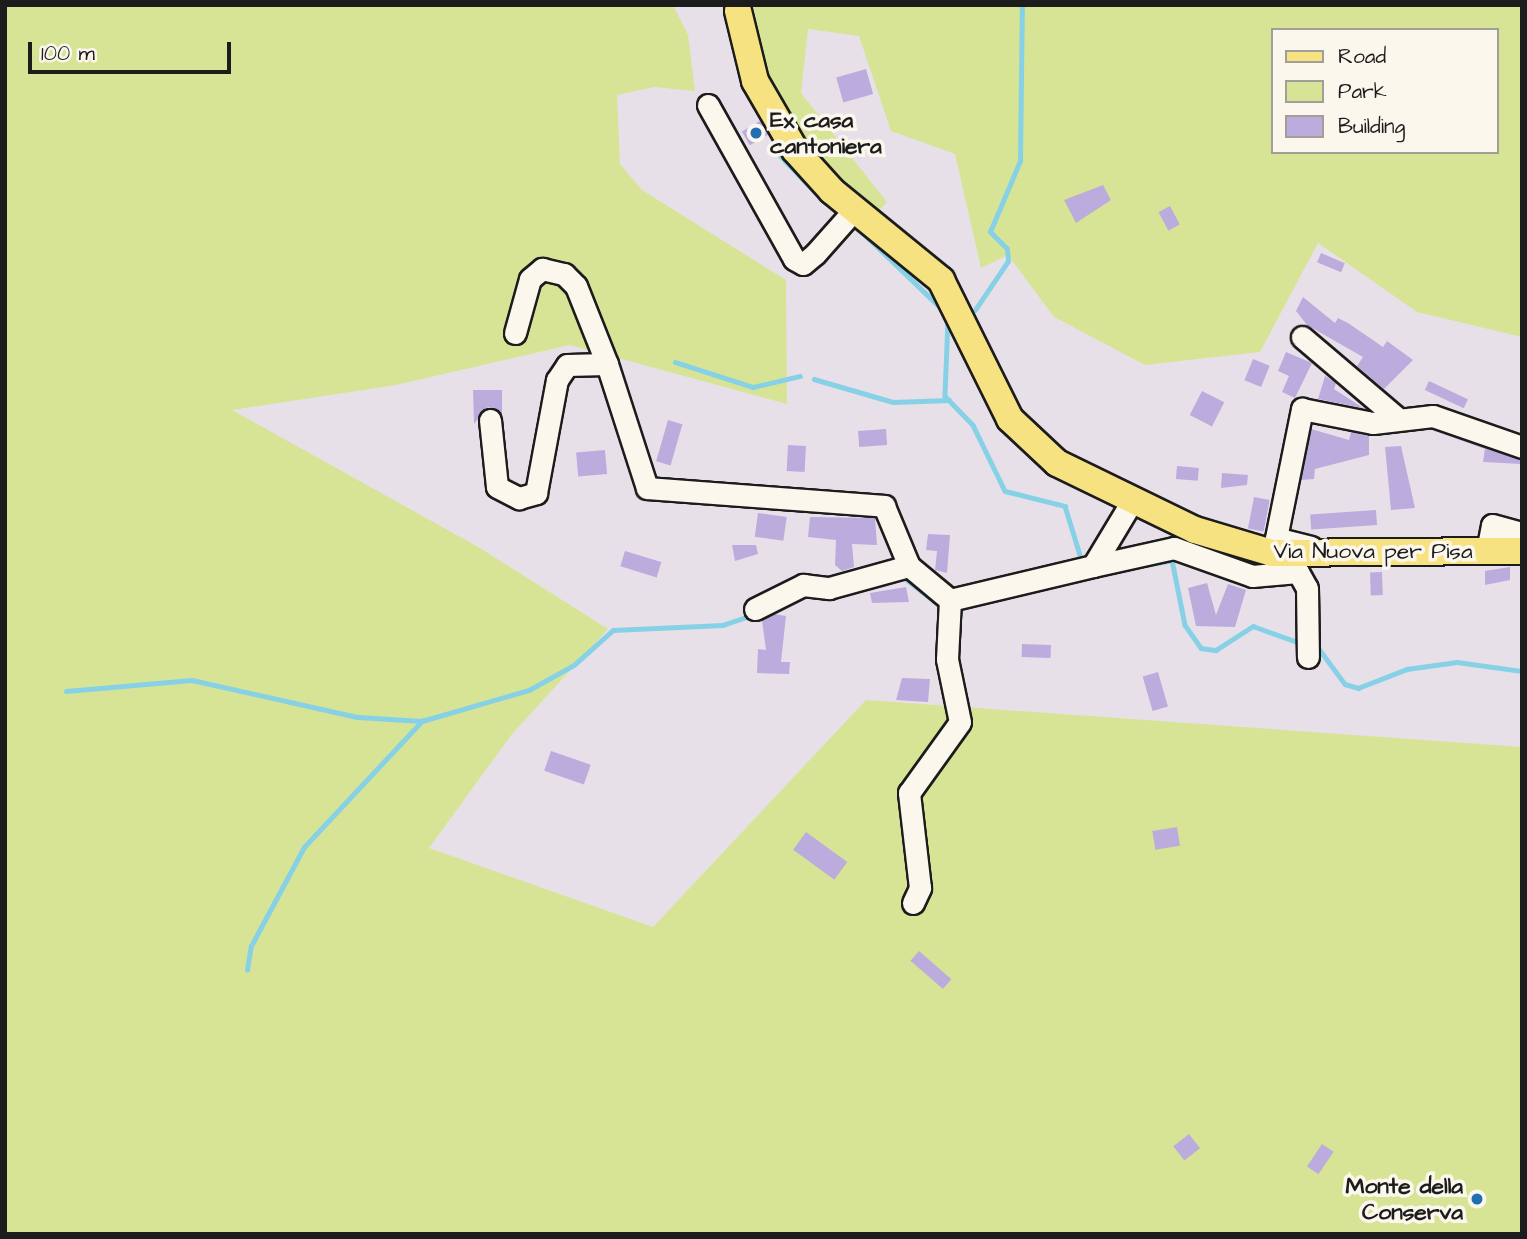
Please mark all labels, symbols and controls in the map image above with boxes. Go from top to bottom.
scale bar [32,28,234,72]
legend [1272,28,1499,154]
text: 100 m [41,39,95,68]
text: Road [1338,42,1386,71]
text: Park [1338,77,1387,106]
place label: Ex casa cantoniera [770,106,882,160]
text: Building [1338,112,1405,141]
marker: Ex casa cantoniera [748,125,764,141]
street label: Via Nuova per Pisa [1273,537,1473,565]
place label: Monte della Conserva [1345,1172,1463,1226]
marker: Monte della Conserva [1469,1191,1485,1207]

